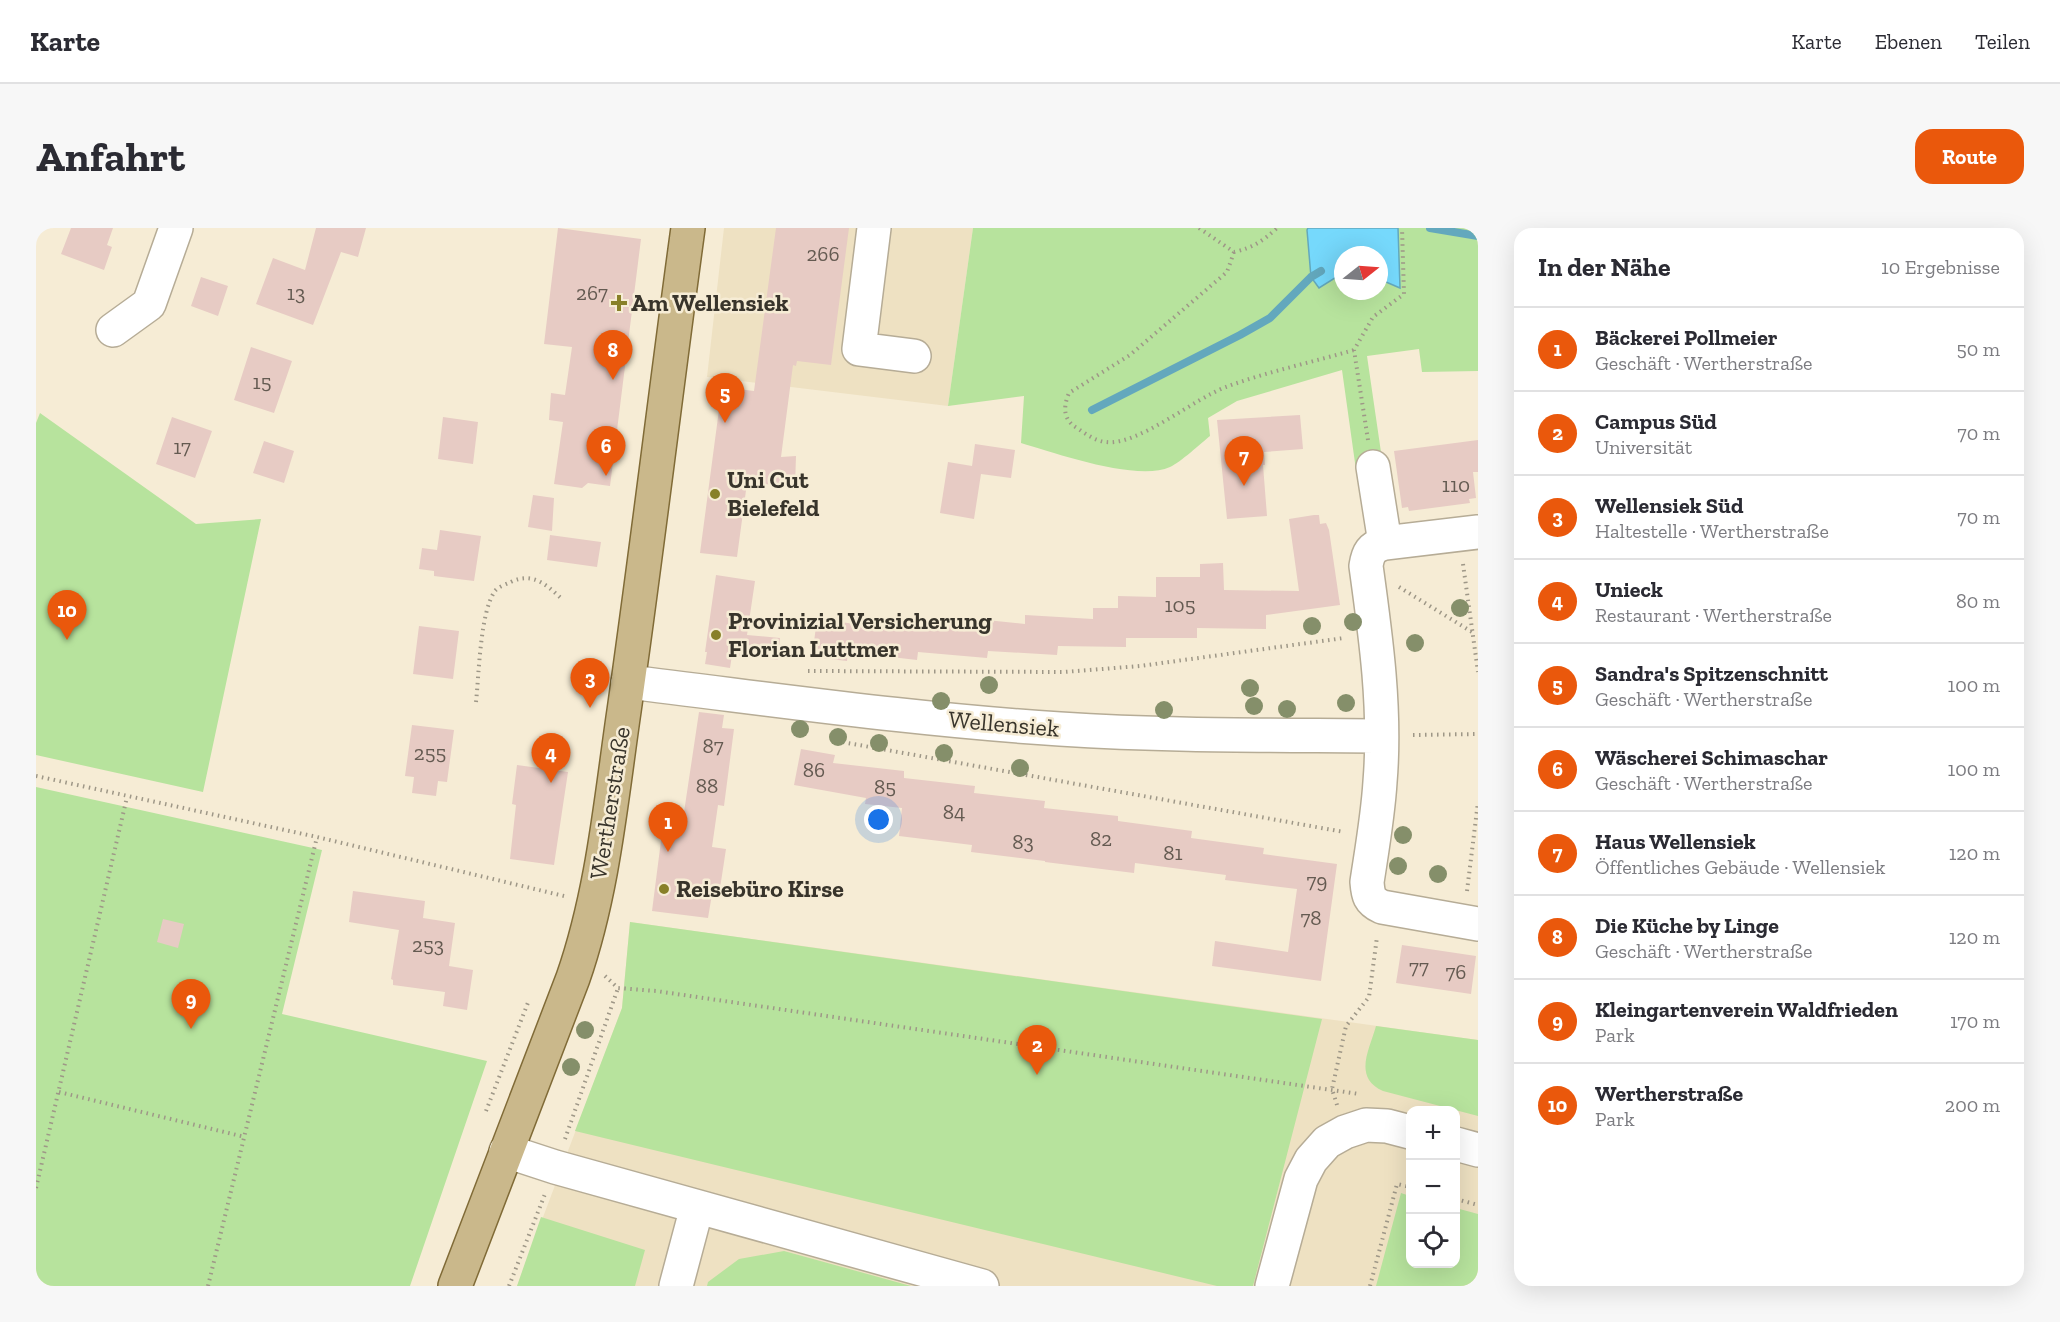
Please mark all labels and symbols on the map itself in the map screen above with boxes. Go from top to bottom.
house number: 266 [806,241,840,266]
north arrow [1334,246,1388,300]
house number: 13 [287,280,305,305]
house number: 267 [576,280,608,305]
place label: Am Wellensiek [631,288,789,317]
marker: Am Wellensiek [612,296,626,310]
pin: 8 [594,330,632,380]
house number: 15 [253,369,271,394]
pin: 5 [706,374,744,423]
pin: 6 [586,426,626,476]
house number: 17 [173,434,191,459]
pin: 7 [1224,436,1264,486]
place label: Uni Cut Bielefeld [727,465,820,522]
house number: 110 [1442,472,1470,497]
marker: Uni Cut Bielefeld [708,487,722,501]
pin: 10 [48,590,87,640]
house number: 105 [1165,592,1195,617]
place label: Provinizial Versicherung Florian Luttmer [728,606,992,663]
marker: Provinizial Versicherung Florian Luttmer [709,628,723,642]
pin: 3 [570,658,610,708]
street label: Wellensiek [947,704,1061,743]
street label: Wertherstraße [583,724,636,881]
house number: 87 [702,733,724,758]
pin: 4 [532,734,570,783]
house number: 255 [414,740,446,765]
house number: 86 [803,757,825,782]
house number: 88 [696,773,718,798]
house number: 85 [874,774,896,799]
house number: 84 [943,799,965,824]
pin: 1 [648,802,688,852]
your location [864,805,893,834]
house number: 82 [1090,826,1112,851]
house number: 83 [1012,829,1034,854]
house number: 81 [1163,840,1183,865]
house number: 79 [1306,868,1328,893]
place label: Reisebüro Kirse [676,874,844,903]
marker: Reisebüro Kirse [657,882,671,896]
house number: 78 [1300,905,1322,930]
house number: 253 [412,932,444,957]
house number: 77 [1409,954,1429,979]
house number: 76 [1445,959,1467,984]
pin: 9 [172,980,210,1029]
pin: 2 [1018,1026,1056,1075]

